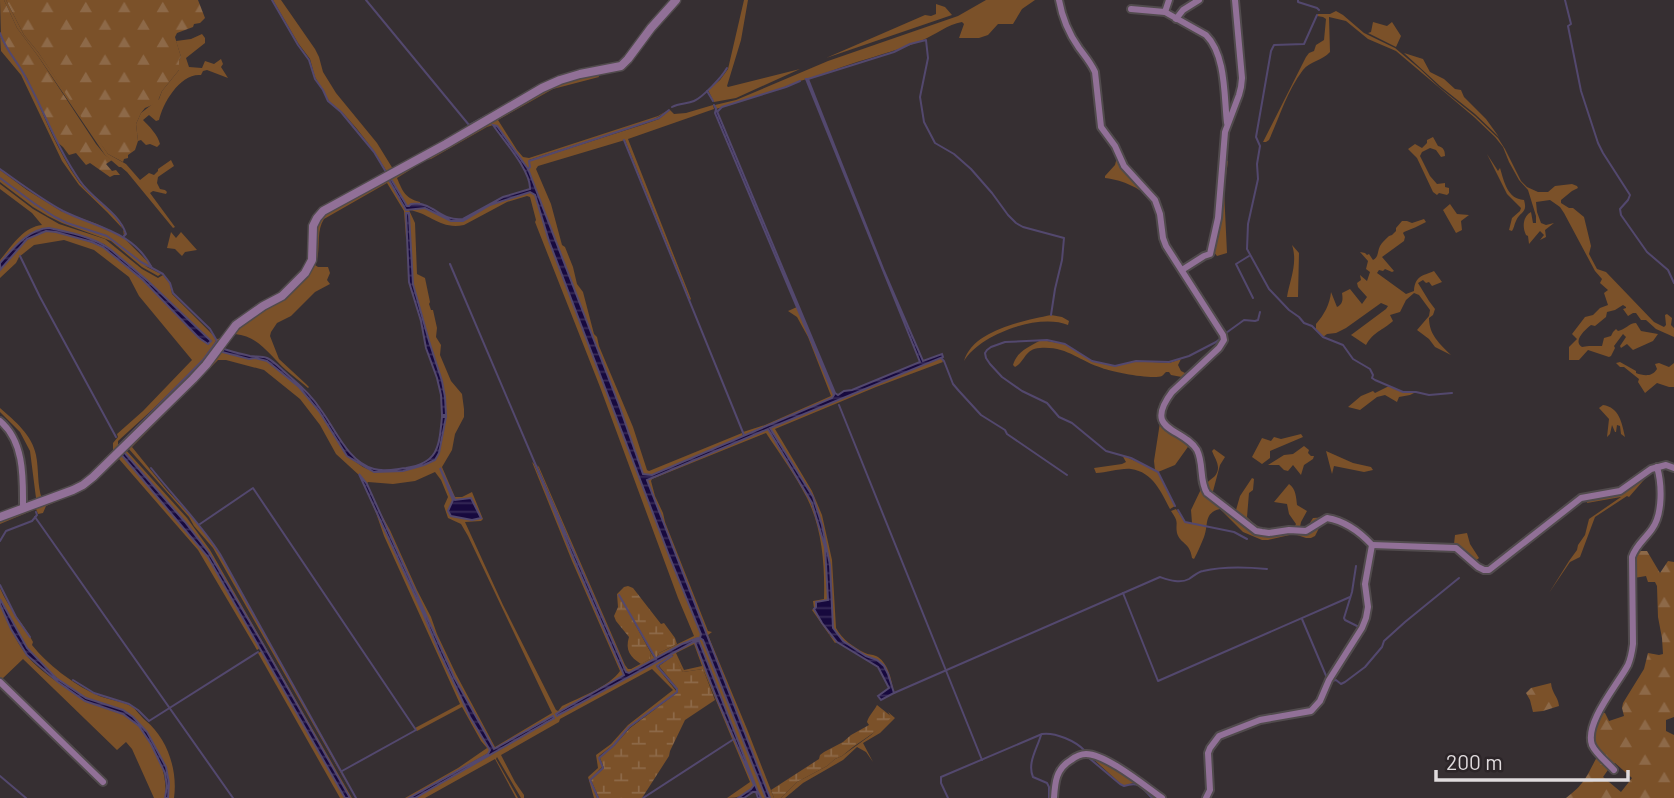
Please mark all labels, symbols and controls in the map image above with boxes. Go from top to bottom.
scale bar [1436,738,1628,782]
text: 200 m [1446,749,1503,774]

